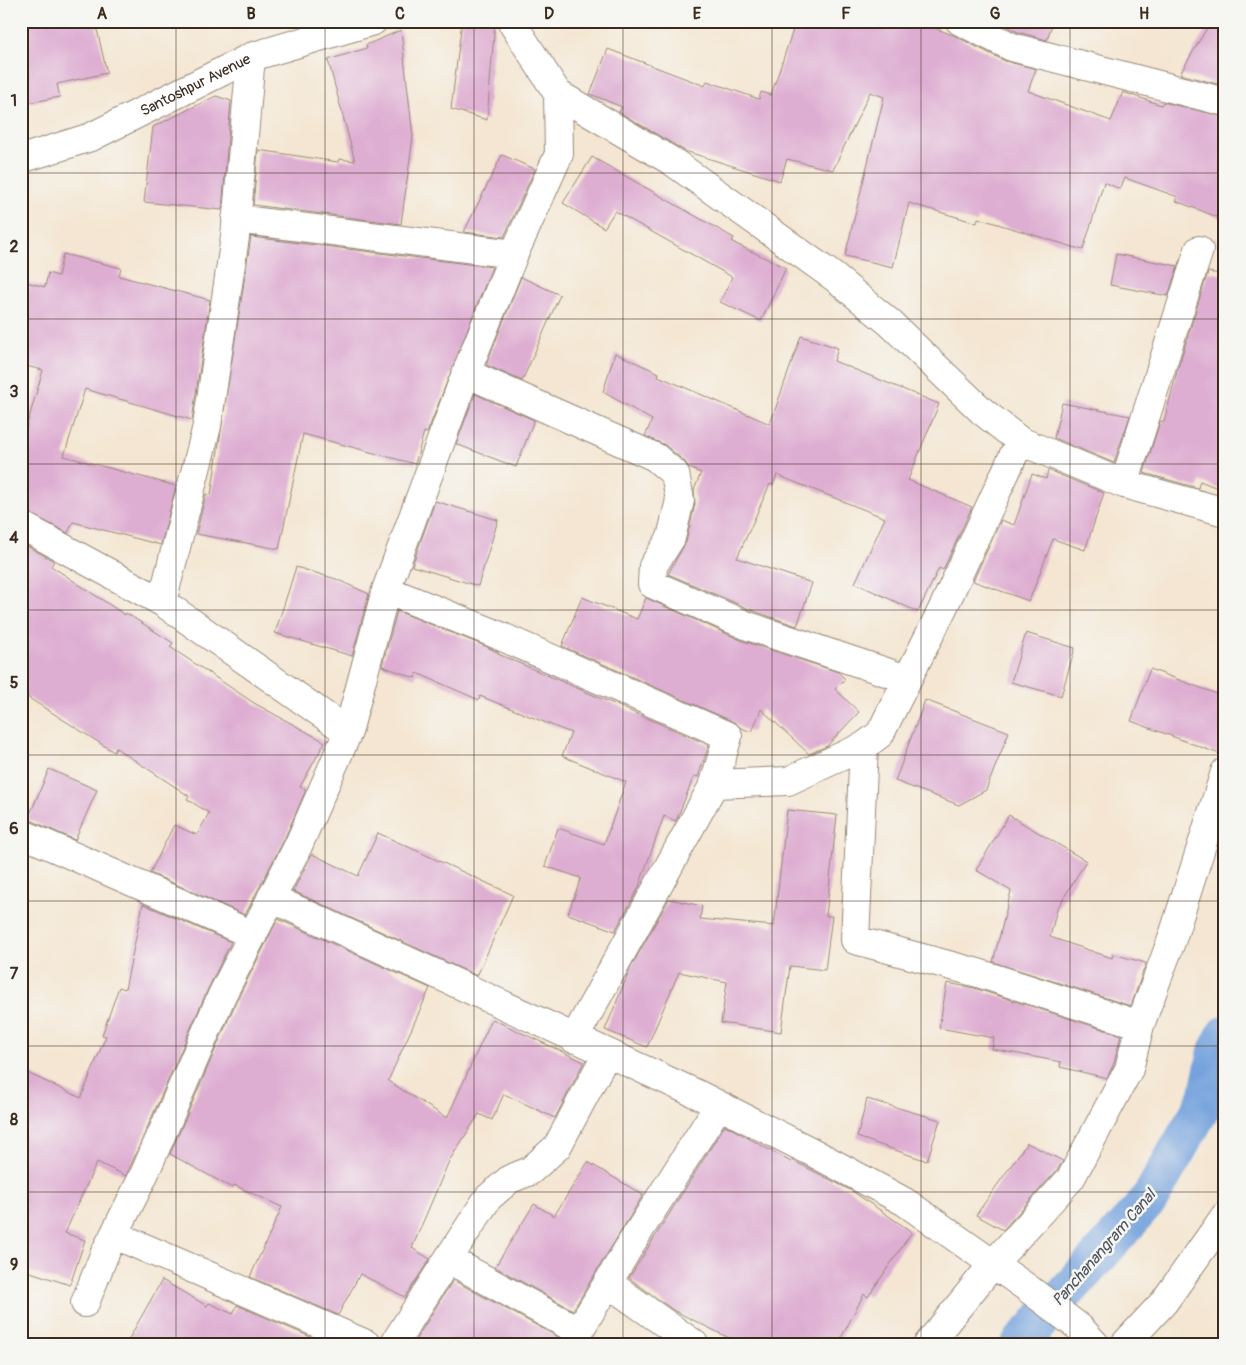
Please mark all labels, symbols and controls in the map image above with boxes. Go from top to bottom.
text: A [97,4,108,24]
text: B [246,4,256,24]
text: C [395,4,405,24]
text: D [544,4,554,24]
text: E [693,4,702,24]
text: F [841,4,851,24]
text: G [990,4,1001,24]
text: H [1139,4,1149,24]
street label: Santoshpur Avenue [137,49,254,120]
text: 1 [11,91,17,111]
text: 2 [10,237,19,257]
text: 3 [10,382,19,402]
text: 4 [9,528,19,548]
text: 5 [10,673,19,693]
text: 6 [9,819,19,839]
text: 7 [10,964,19,984]
text: 8 [10,1110,18,1130]
water label: Panchanangram Canal [1048,1184,1161,1310]
text: 9 [10,1255,18,1275]

